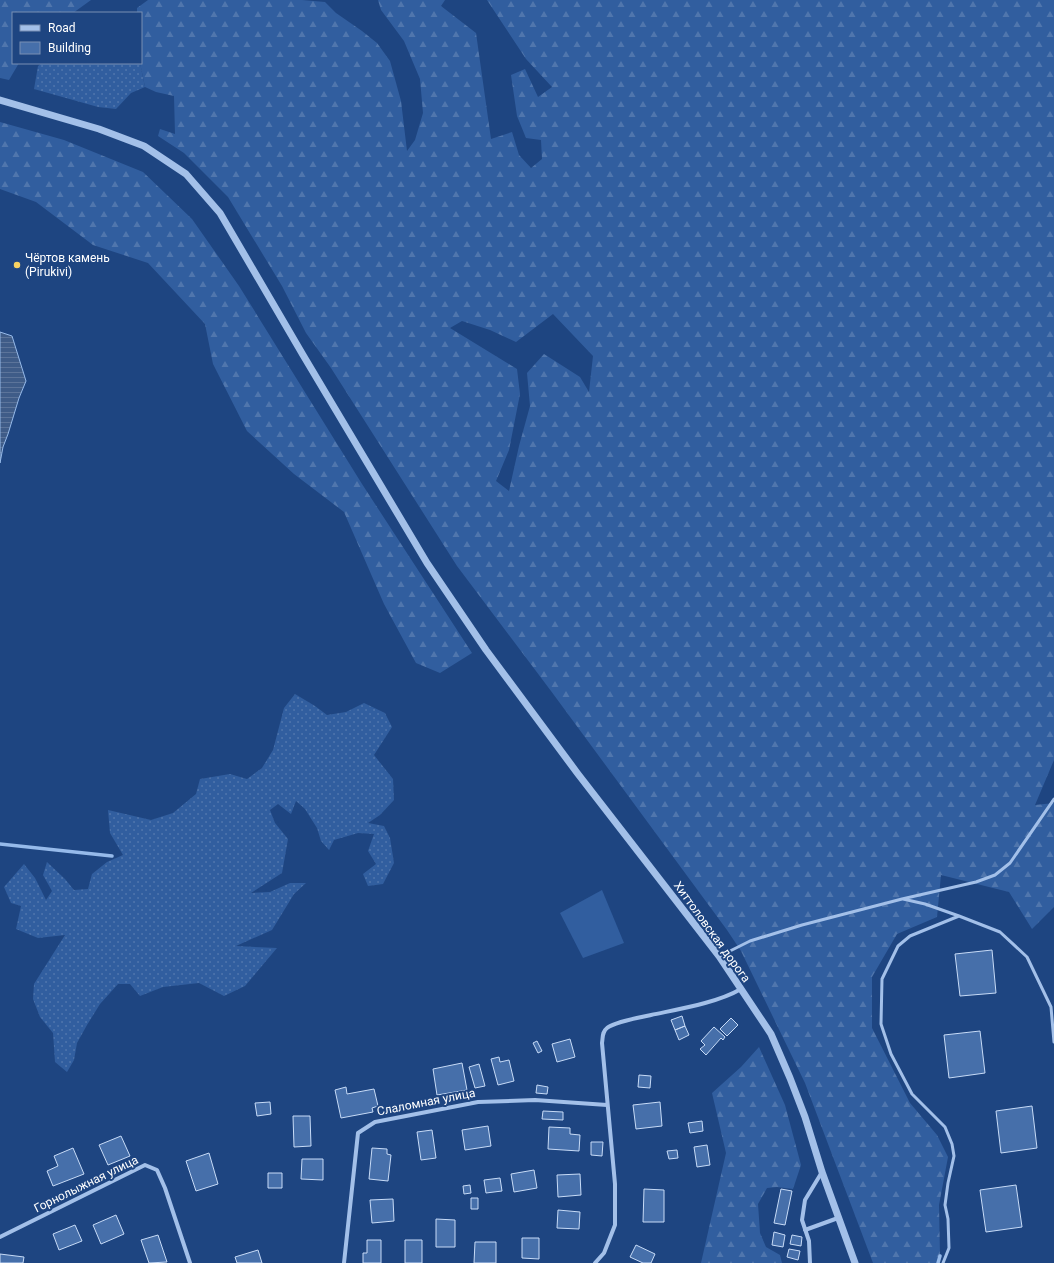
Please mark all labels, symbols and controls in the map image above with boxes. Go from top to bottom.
legend [12,12,142,64]
text: Road [48,21,76,35]
text: Building [48,41,91,55]
place label: Чёртов камень (Pirukivi) [25,251,110,279]
marker: Чёртов камень (Pirukivi) [12,260,22,270]
street label: Хиттоловская дорога [671,879,753,985]
street label: Слаломная улица [376,1086,476,1118]
street label: Горнолыжная улица [32,1153,140,1215]

